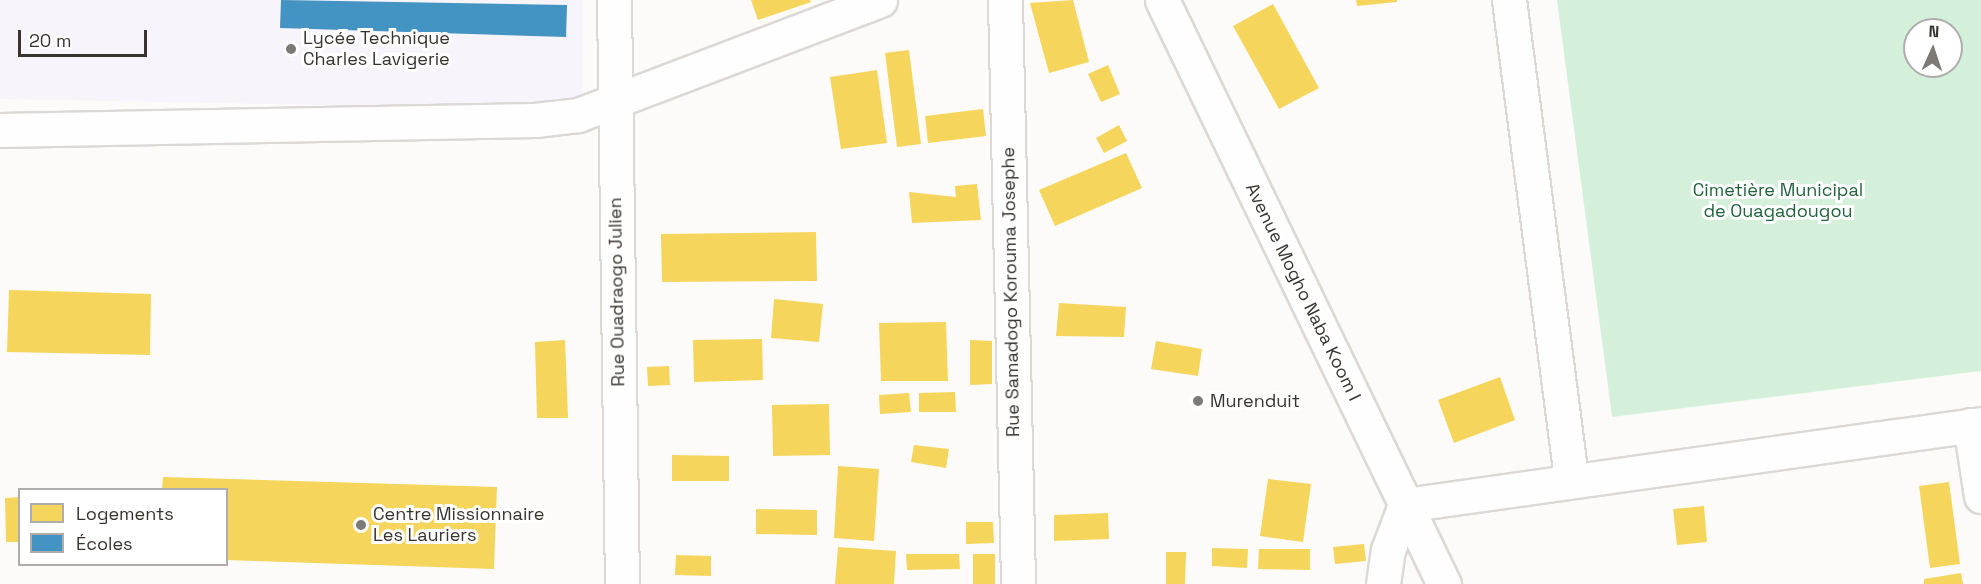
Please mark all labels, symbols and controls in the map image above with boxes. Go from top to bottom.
scale bar [21,18,150,56]
north arrow [1903,18,1963,78]
text: N [1928,21,1940,42]
place label: Lycée Technique Charles Lavigerie [303,28,450,70]
text: 20 m [29,29,72,52]
marker: Lycée Technique Charles Lavigerie [284,42,298,56]
street label: Rue Samadogo Korouma Josephe [998,147,1024,437]
street label: Avenue Mogho Naba Koom I [1241,180,1365,404]
park label: Cimetière Municipal de Ouagadougou [1693,180,1863,222]
street label: Rue Ouadraogo Julien [605,197,629,387]
place label: Murenduit [1210,390,1300,412]
marker: Murenduit [1191,394,1205,408]
legend [18,488,228,566]
text: Logements [76,502,174,525]
place label: Centre Missionnaire Les Lauriers [373,504,544,546]
marker: Centre Missionnaire Les Lauriers [354,518,368,532]
text: Écoles [76,532,133,555]

